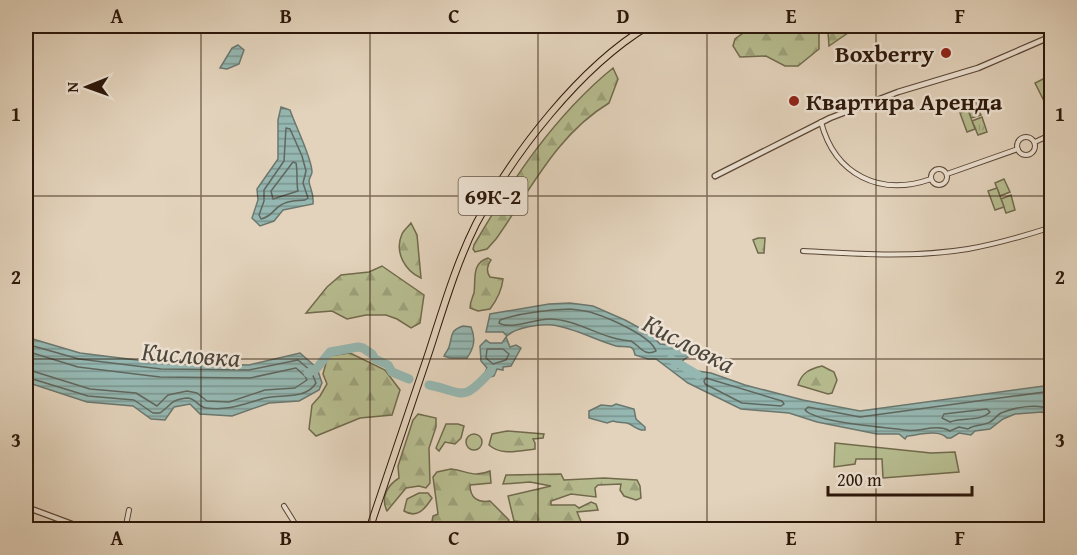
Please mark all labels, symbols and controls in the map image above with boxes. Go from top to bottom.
text: A [111,1,124,30]
text: B [280,1,292,30]
text: C [448,1,460,30]
text: D [616,1,630,30]
text: E [786,1,797,30]
text: F [955,1,965,30]
place label: Boxberry [835,36,935,71]
marker: Boxberry [939,46,953,60]
north arrow [57,57,117,117]
text: N [60,81,84,93]
place label: Квартира Аренда [806,84,1003,119]
marker: Квартира Аренда [787,94,801,108]
text: 1 [11,99,21,128]
text: 1 [1055,99,1065,128]
road number: 69К-2 [458,177,528,215]
text: 2 [11,262,21,291]
text: 2 [1055,262,1065,291]
water label: Кисловка [636,303,742,383]
water label: Кисловка [140,331,242,377]
text: 3 [11,425,21,454]
text: 3 [1055,425,1065,454]
scale bar [828,459,972,497]
text: 200 m [837,466,882,493]
text: A [111,523,124,552]
text: B [280,523,292,552]
text: C [448,523,460,552]
text: D [616,523,630,552]
text: E [786,523,797,552]
text: F [955,523,965,552]

